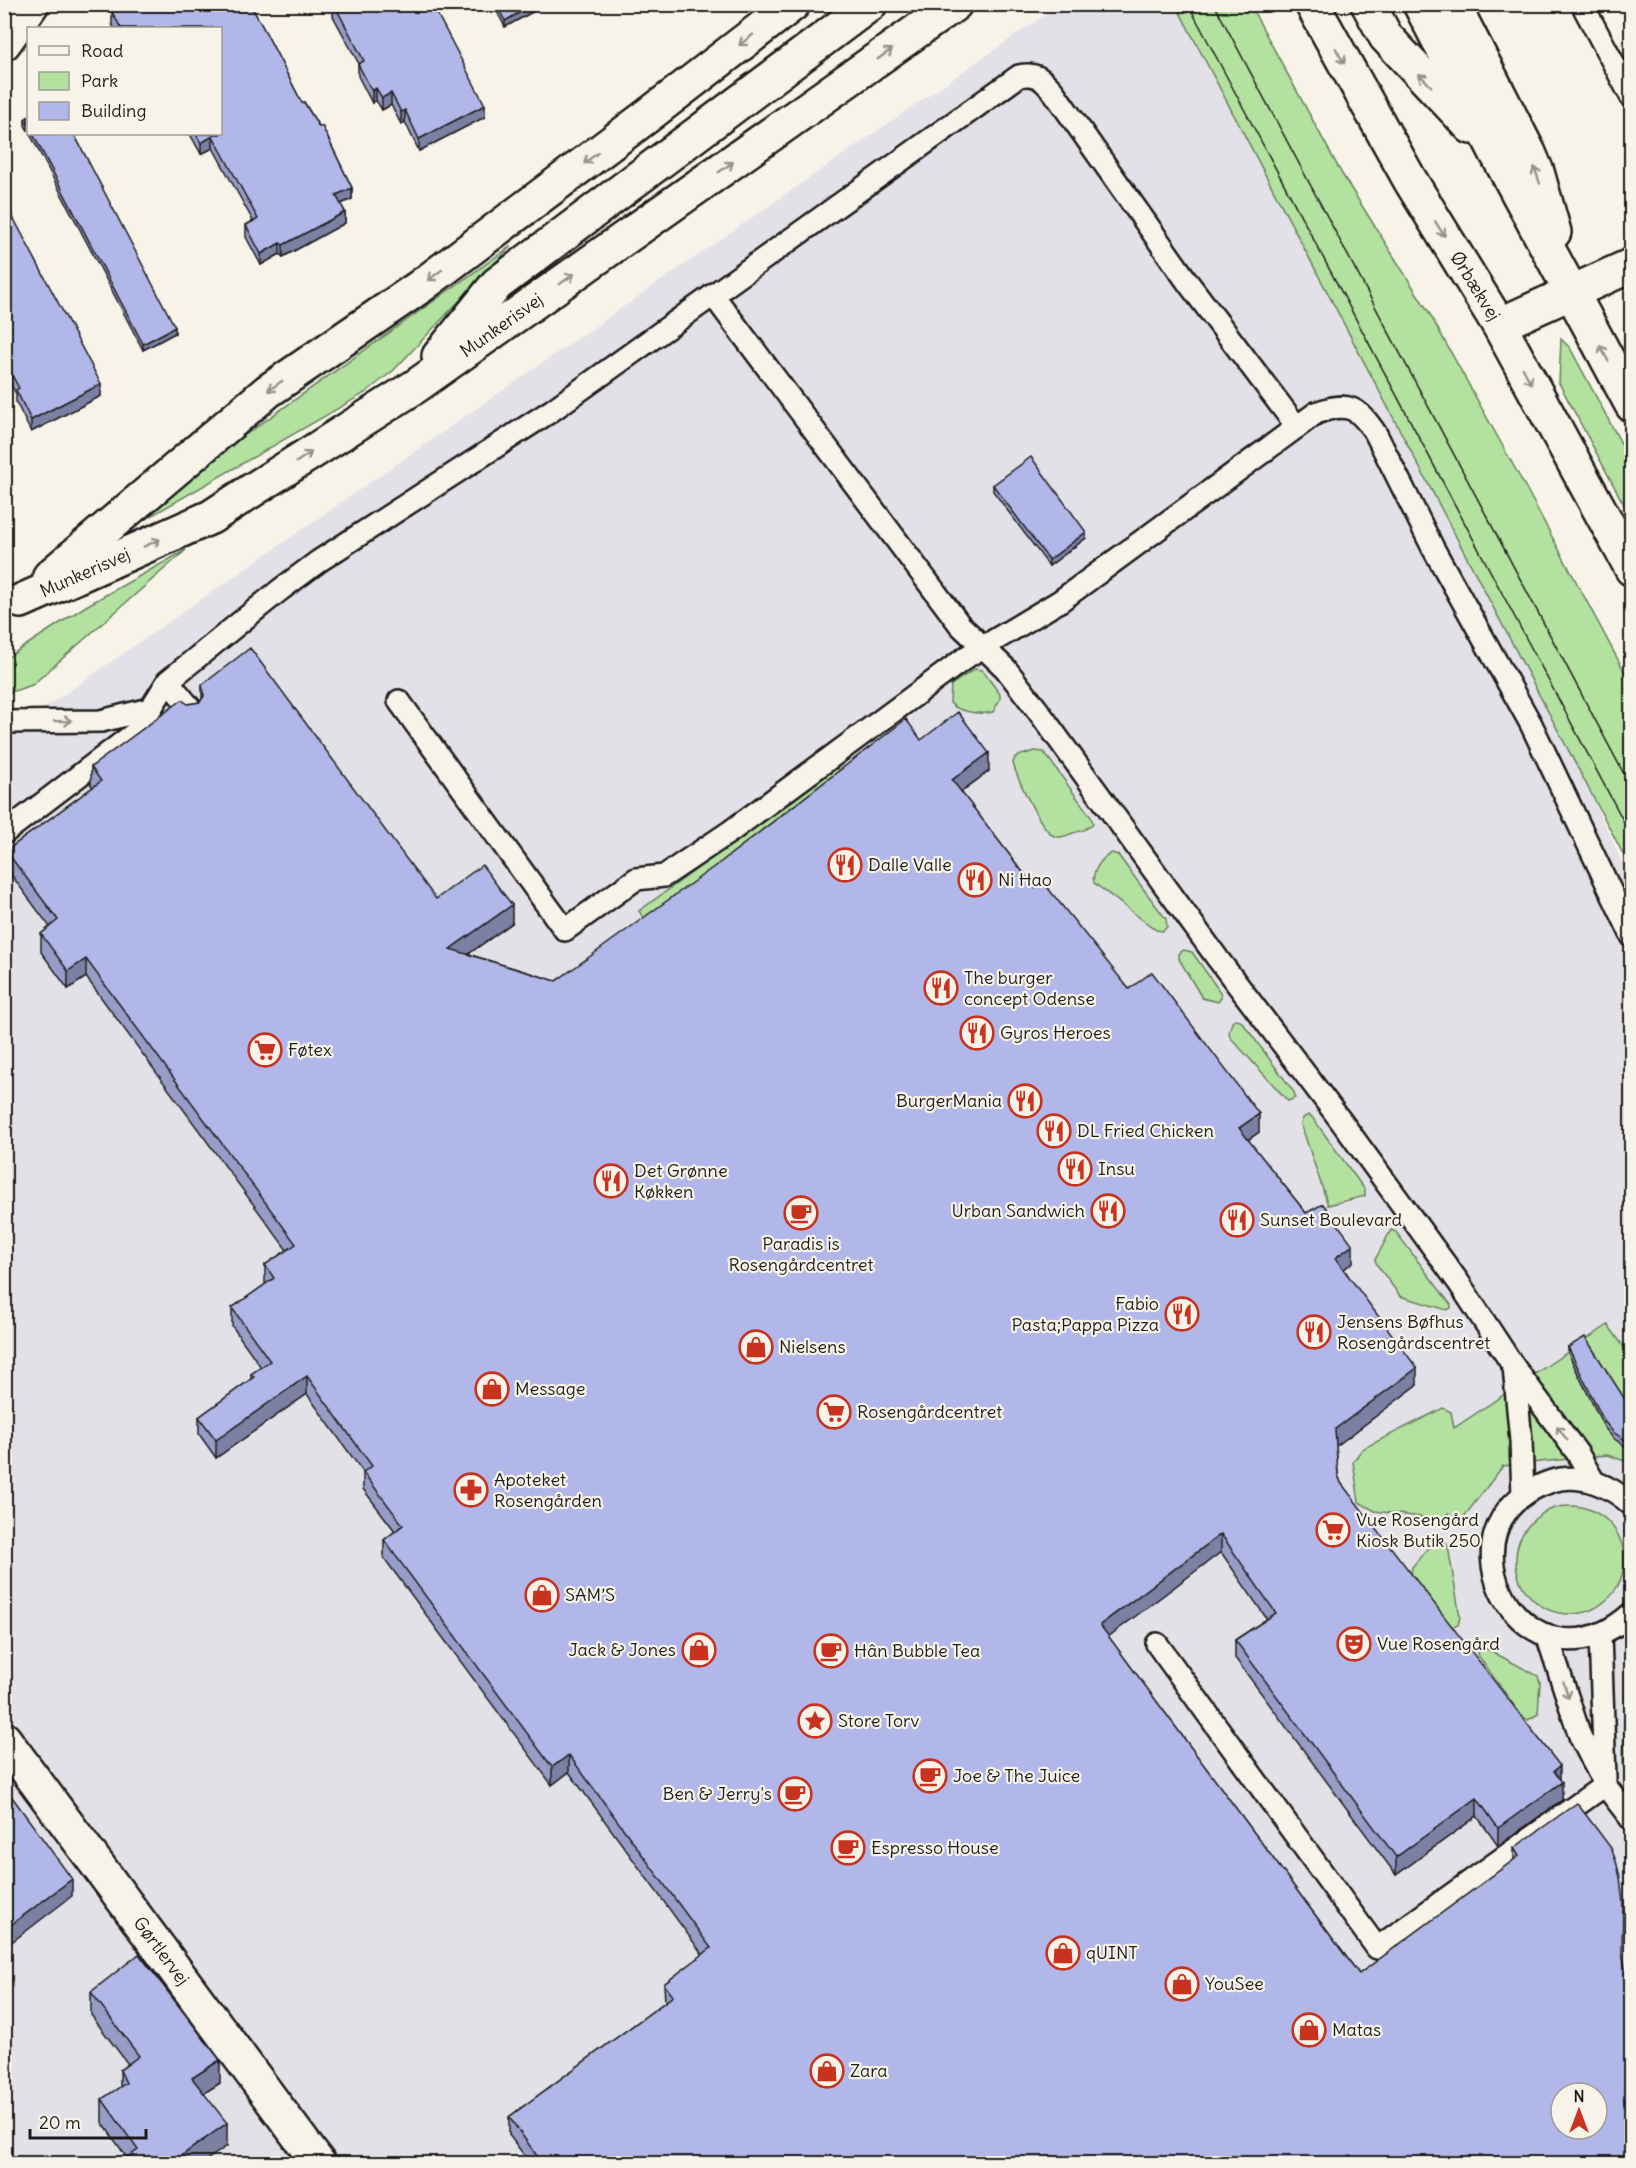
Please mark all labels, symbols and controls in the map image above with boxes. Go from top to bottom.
legend [27,27,222,135]
one-way arrow [739,34,755,47]
text: Road [81,39,124,62]
one-way arrow [1335,46,1346,64]
one-way arrow [876,48,893,60]
text: Park [81,69,118,92]
one-way arrow [1418,73,1433,88]
text: Building [81,99,146,122]
one-way arrow [584,152,600,165]
one-way arrow [717,160,733,173]
one-way arrow [1531,166,1542,185]
one-way arrow [1435,220,1447,237]
street label: Ørbækvej [1445,247,1506,325]
one-way arrow [428,269,444,281]
one-way arrow [558,273,574,285]
street label: Munkerisvej [455,288,547,362]
one-way arrow [1598,345,1610,362]
one-way arrow [1521,367,1533,384]
one-way arrow [267,380,284,392]
one-way arrow [295,451,312,463]
one-way arrow [142,537,160,548]
street label: Munkerisvej [36,542,133,602]
one-way arrow [52,715,72,727]
restaurant icon: Dalle Valle [827,847,863,883]
place label: Dalle Valle [868,853,952,876]
restaurant icon: Ni Hao [957,862,993,898]
place label: Ni Hao [998,868,1052,891]
place label: The burger concept Odense [964,966,1095,1010]
restaurant icon: The burger concept Odense [923,970,959,1006]
restaurant icon: Gyros Heroes [959,1015,995,1051]
place label: Gyros Heroes [1000,1021,1111,1044]
supermarket icon: Føtex [247,1032,283,1068]
place label: Føtex [288,1038,332,1061]
restaurant icon: BurgerMania [1007,1083,1043,1119]
place label: BurgerMania [896,1089,1002,1112]
restaurant icon: DL Fried Chicken [1036,1113,1072,1149]
place label: DL Fried Chicken [1077,1119,1214,1142]
restaurant icon: Insu [1057,1151,1093,1187]
place label: Insu [1098,1157,1135,1180]
place label: Det Grønne Køkken [634,1159,728,1203]
restaurant icon: Det Grønne Køkken [593,1163,629,1199]
restaurant icon: Urban Sandwich [1090,1193,1126,1229]
cafe icon: Paradis is Rosengårdcentret [783,1195,819,1231]
place label: Urban Sandwich [952,1199,1085,1222]
restaurant icon: Sunset Boulevard [1219,1202,1255,1238]
place label: Sunset Boulevard [1260,1208,1402,1231]
place label: Paradis is Rosengårdcentret [728,1232,874,1276]
place label: Fabio Pasta;Pappa Pizza [1011,1292,1159,1336]
restaurant icon: Fabio Pasta;Pappa Pizza [1164,1296,1200,1332]
place label: Jensens Bøfhus Rosengårdscentret [1337,1310,1490,1354]
restaurant icon: Jensens Bøfhus Rosengårdscentret [1296,1314,1332,1350]
shop icon: Nielsens [738,1329,774,1365]
place label: Nielsens [779,1335,846,1358]
shop icon: Message [474,1371,510,1407]
place label: Message [515,1377,586,1400]
supermarket icon: Rosengårdcentret [816,1394,852,1430]
place label: Rosengårdcentret [857,1400,1002,1423]
one-way arrow [1556,1425,1569,1441]
place label: Apoteket Rosengården [494,1468,602,1512]
pharmacy icon: Apoteket Rosengården [453,1472,489,1508]
place label: Vue Rosengård Kiosk Butik 250 [1356,1508,1481,1552]
supermarket icon: Vue Rosengård Kiosk Butik 250 [1315,1512,1351,1548]
shop icon: SAM’S [524,1577,560,1613]
place label: SAM’S [565,1583,615,1606]
theatre icon: Vue Rosengård [1336,1626,1372,1662]
shop icon: Jack & Jones [681,1632,717,1668]
place label: Vue Rosengård [1377,1632,1500,1655]
cafe icon: Hân Bubble Tea [813,1633,849,1669]
place label: Jack & Jones [568,1638,676,1661]
place label: Hân Bubble Tea [854,1639,980,1662]
one-way arrow [1561,1680,1572,1699]
place icon: Store Torv [797,1703,833,1739]
place label: Store Torv [838,1709,919,1732]
cafe icon: Joe & The Juice [912,1758,948,1794]
place label: Joe & The Juice [953,1764,1080,1787]
cafe icon: Ben & Jerry's [777,1776,813,1812]
place label: Ben & Jerry's [662,1782,772,1805]
cafe icon: Espresso House [830,1830,866,1866]
place label: Espresso House [871,1836,999,1859]
street label: Gørtlervej [129,1912,195,1990]
shop icon: qUINT [1045,1935,1081,1971]
place label: qUINT [1086,1941,1138,1964]
shop icon: YouSee [1164,1966,1200,2002]
place label: YouSee [1205,1972,1264,1995]
shop icon: Matas [1291,2012,1327,2048]
place label: Matas [1332,2018,1381,2041]
shop icon: Zara [809,2053,845,2089]
place label: Zara [850,2059,888,2082]
north arrow [1549,2081,1609,2141]
text: N [1573,2086,1585,2106]
scale bar [30,2102,146,2140]
text: 20 m [39,2111,81,2134]

